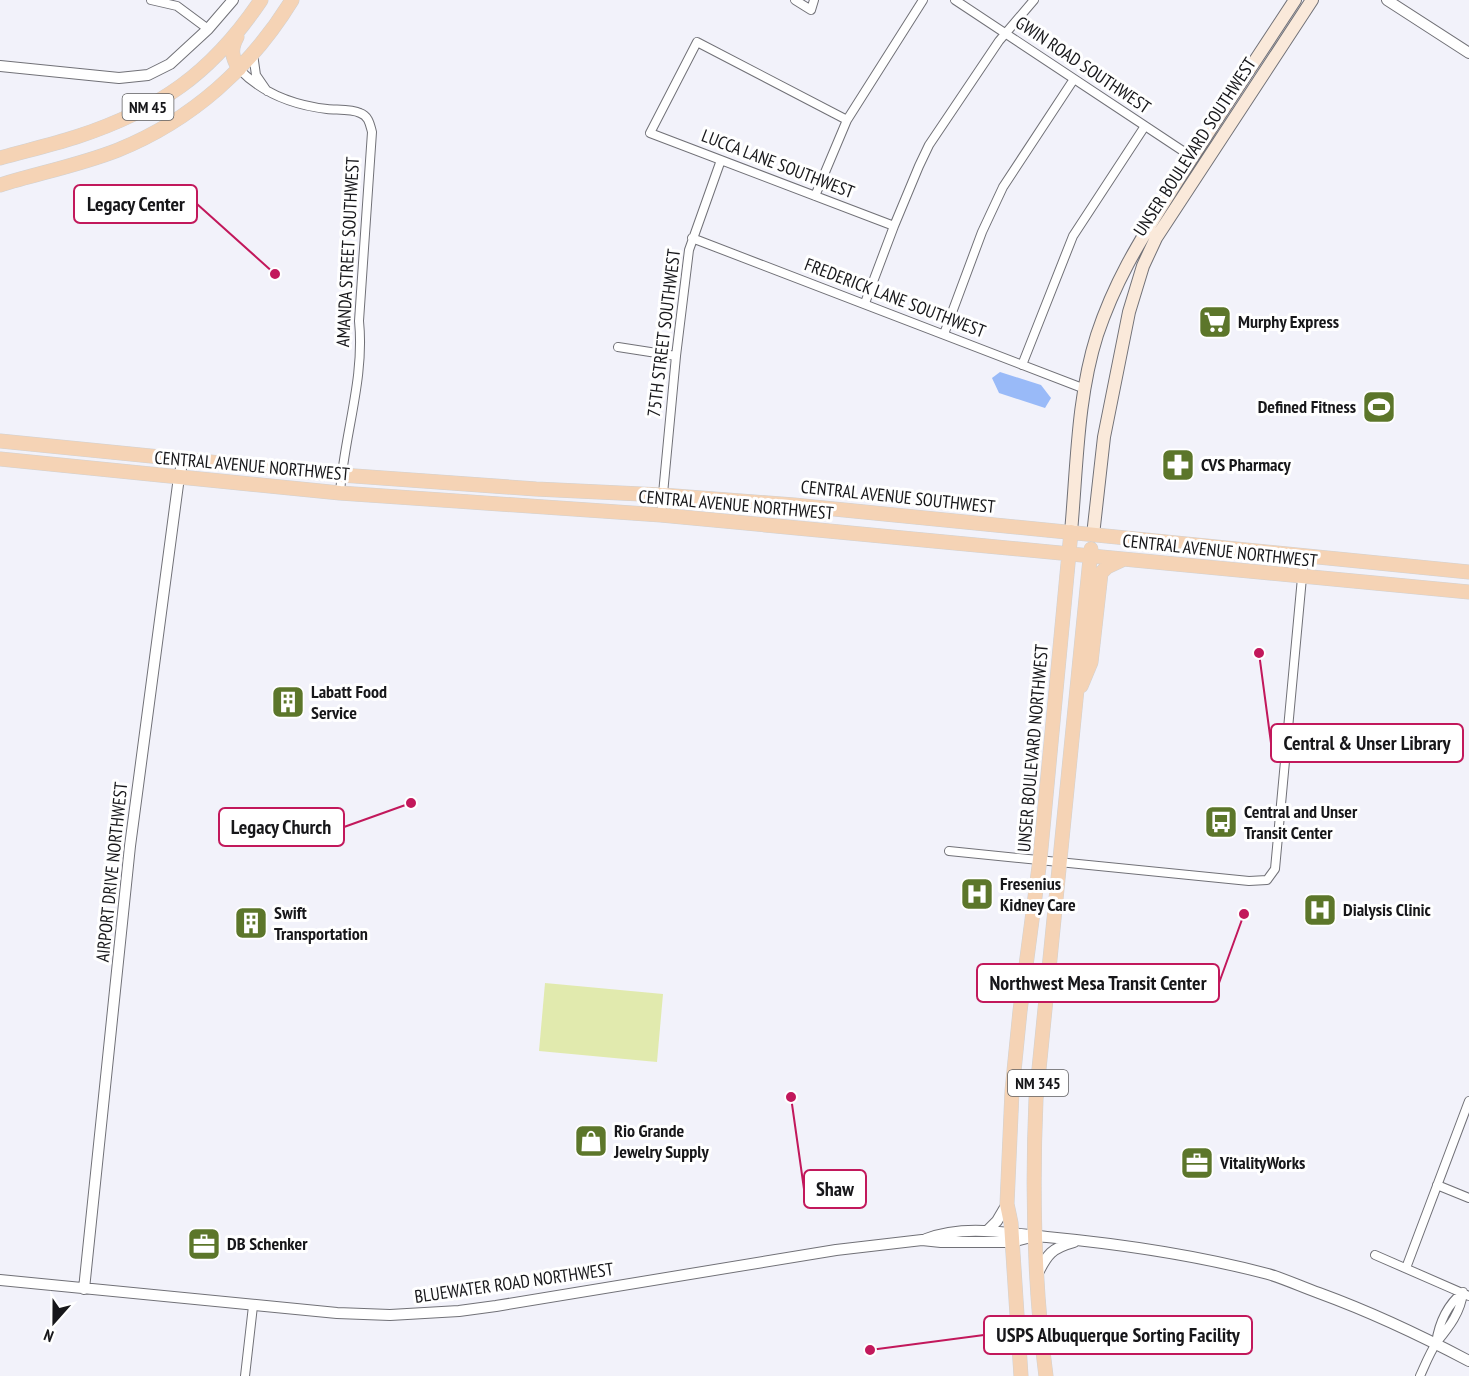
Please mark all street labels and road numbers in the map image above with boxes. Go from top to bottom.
street label: GWIN ROAD SOUTHWEST [1011,11,1155,118]
street label: UNSER BOULEVARD SOUTHWEST [1128,53,1261,240]
road number: NM 45 [122,94,174,120]
street label: LUCCA LANE SOUTHWEST [699,124,858,203]
street label: AMANDA STREET SOUTHWEST [331,156,364,348]
street label: 75TH STREET SOUTHWEST [642,248,685,418]
street label: FREDERICK LANE SOUTHWEST [802,252,989,343]
street label: CENTRAL AVENUE NORTHWEST [154,446,351,485]
street label: CENTRAL AVENUE SOUTHWEST [800,475,996,518]
street label: CENTRAL AVENUE NORTHWEST [638,485,835,524]
street label: CENTRAL AVENUE NORTHWEST [1122,529,1319,572]
street label: UNSER BOULEVARD NORTHWEST [1012,643,1053,853]
street label: AIRPORT DRIVE NORTHWEST [91,781,132,963]
road number: NM 345 [1008,1070,1068,1096]
street label: BLUEWATER ROAD NORTHWEST [413,1257,615,1308]

